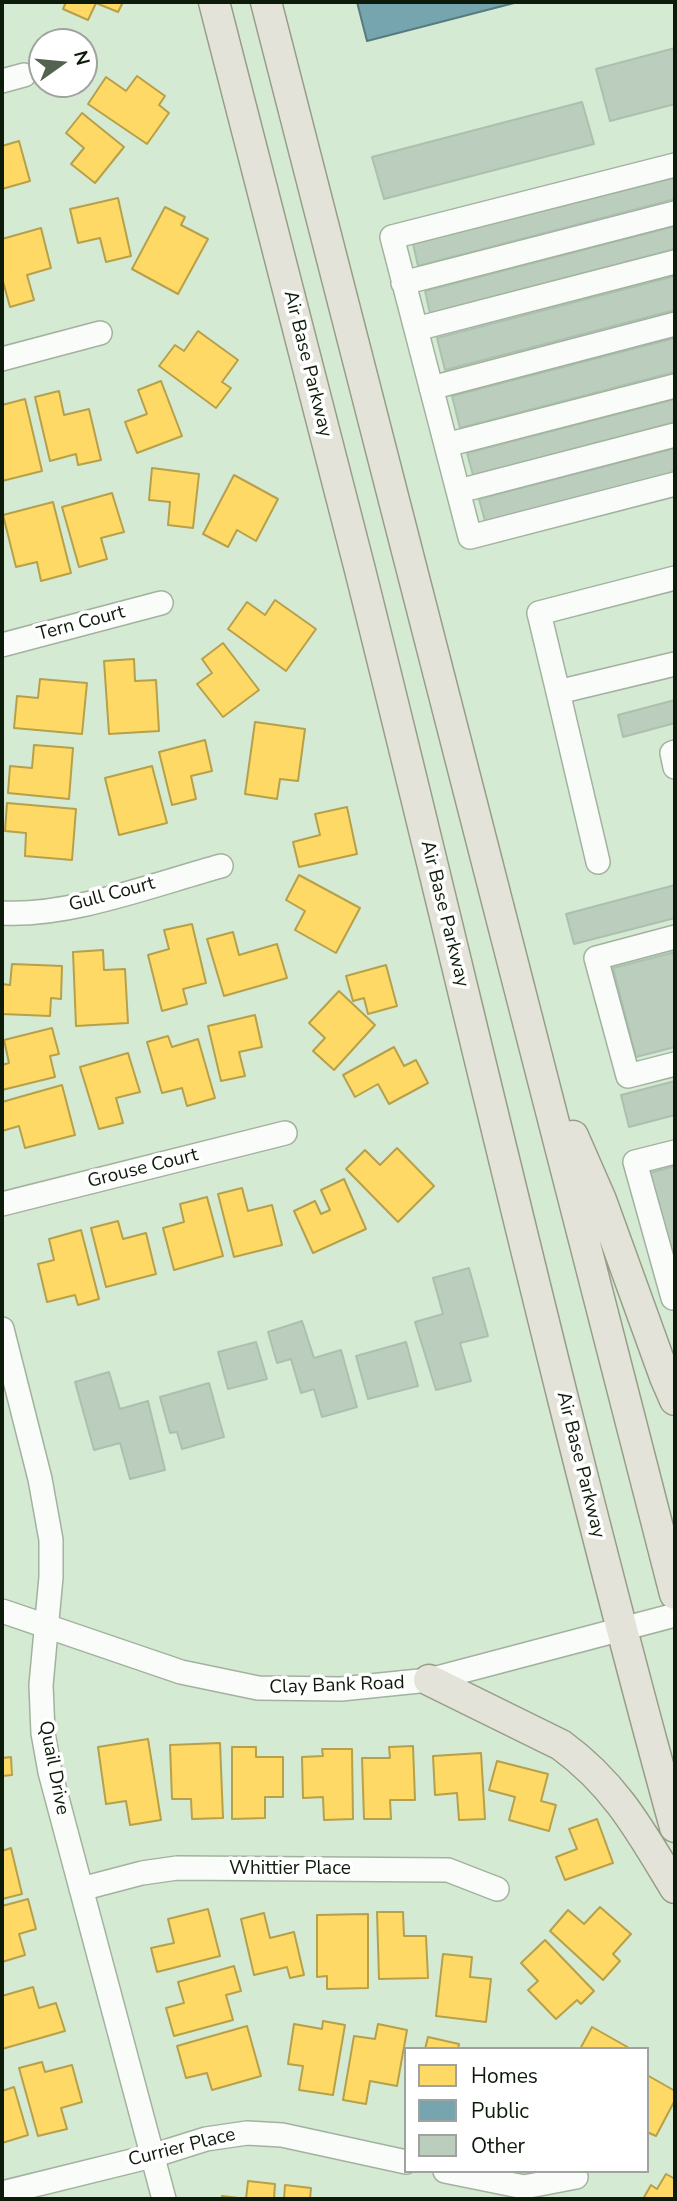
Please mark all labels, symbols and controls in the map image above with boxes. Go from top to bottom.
north arrow [28,28,98,98]
text: N [67,48,96,68]
street label: Air Base Parkway [278,288,336,440]
street label: Tern Court [35,601,127,647]
street label: Air Base Parkway [415,838,473,990]
street label: Gull Court [67,873,157,917]
street label: Grouse Court [85,1144,201,1194]
street label: Air Base Parkway [551,1389,609,1541]
street label: Clay Bank Road [269,1672,405,1700]
street label: Quail Drive [33,1719,73,1817]
street label: Whittier Place [229,1858,351,1880]
legend [404,2047,649,2173]
text: Homes [471,2062,538,2090]
text: Public [471,2097,529,2125]
street label: Currier Place [126,2124,238,2172]
text: Other [471,2132,525,2160]

